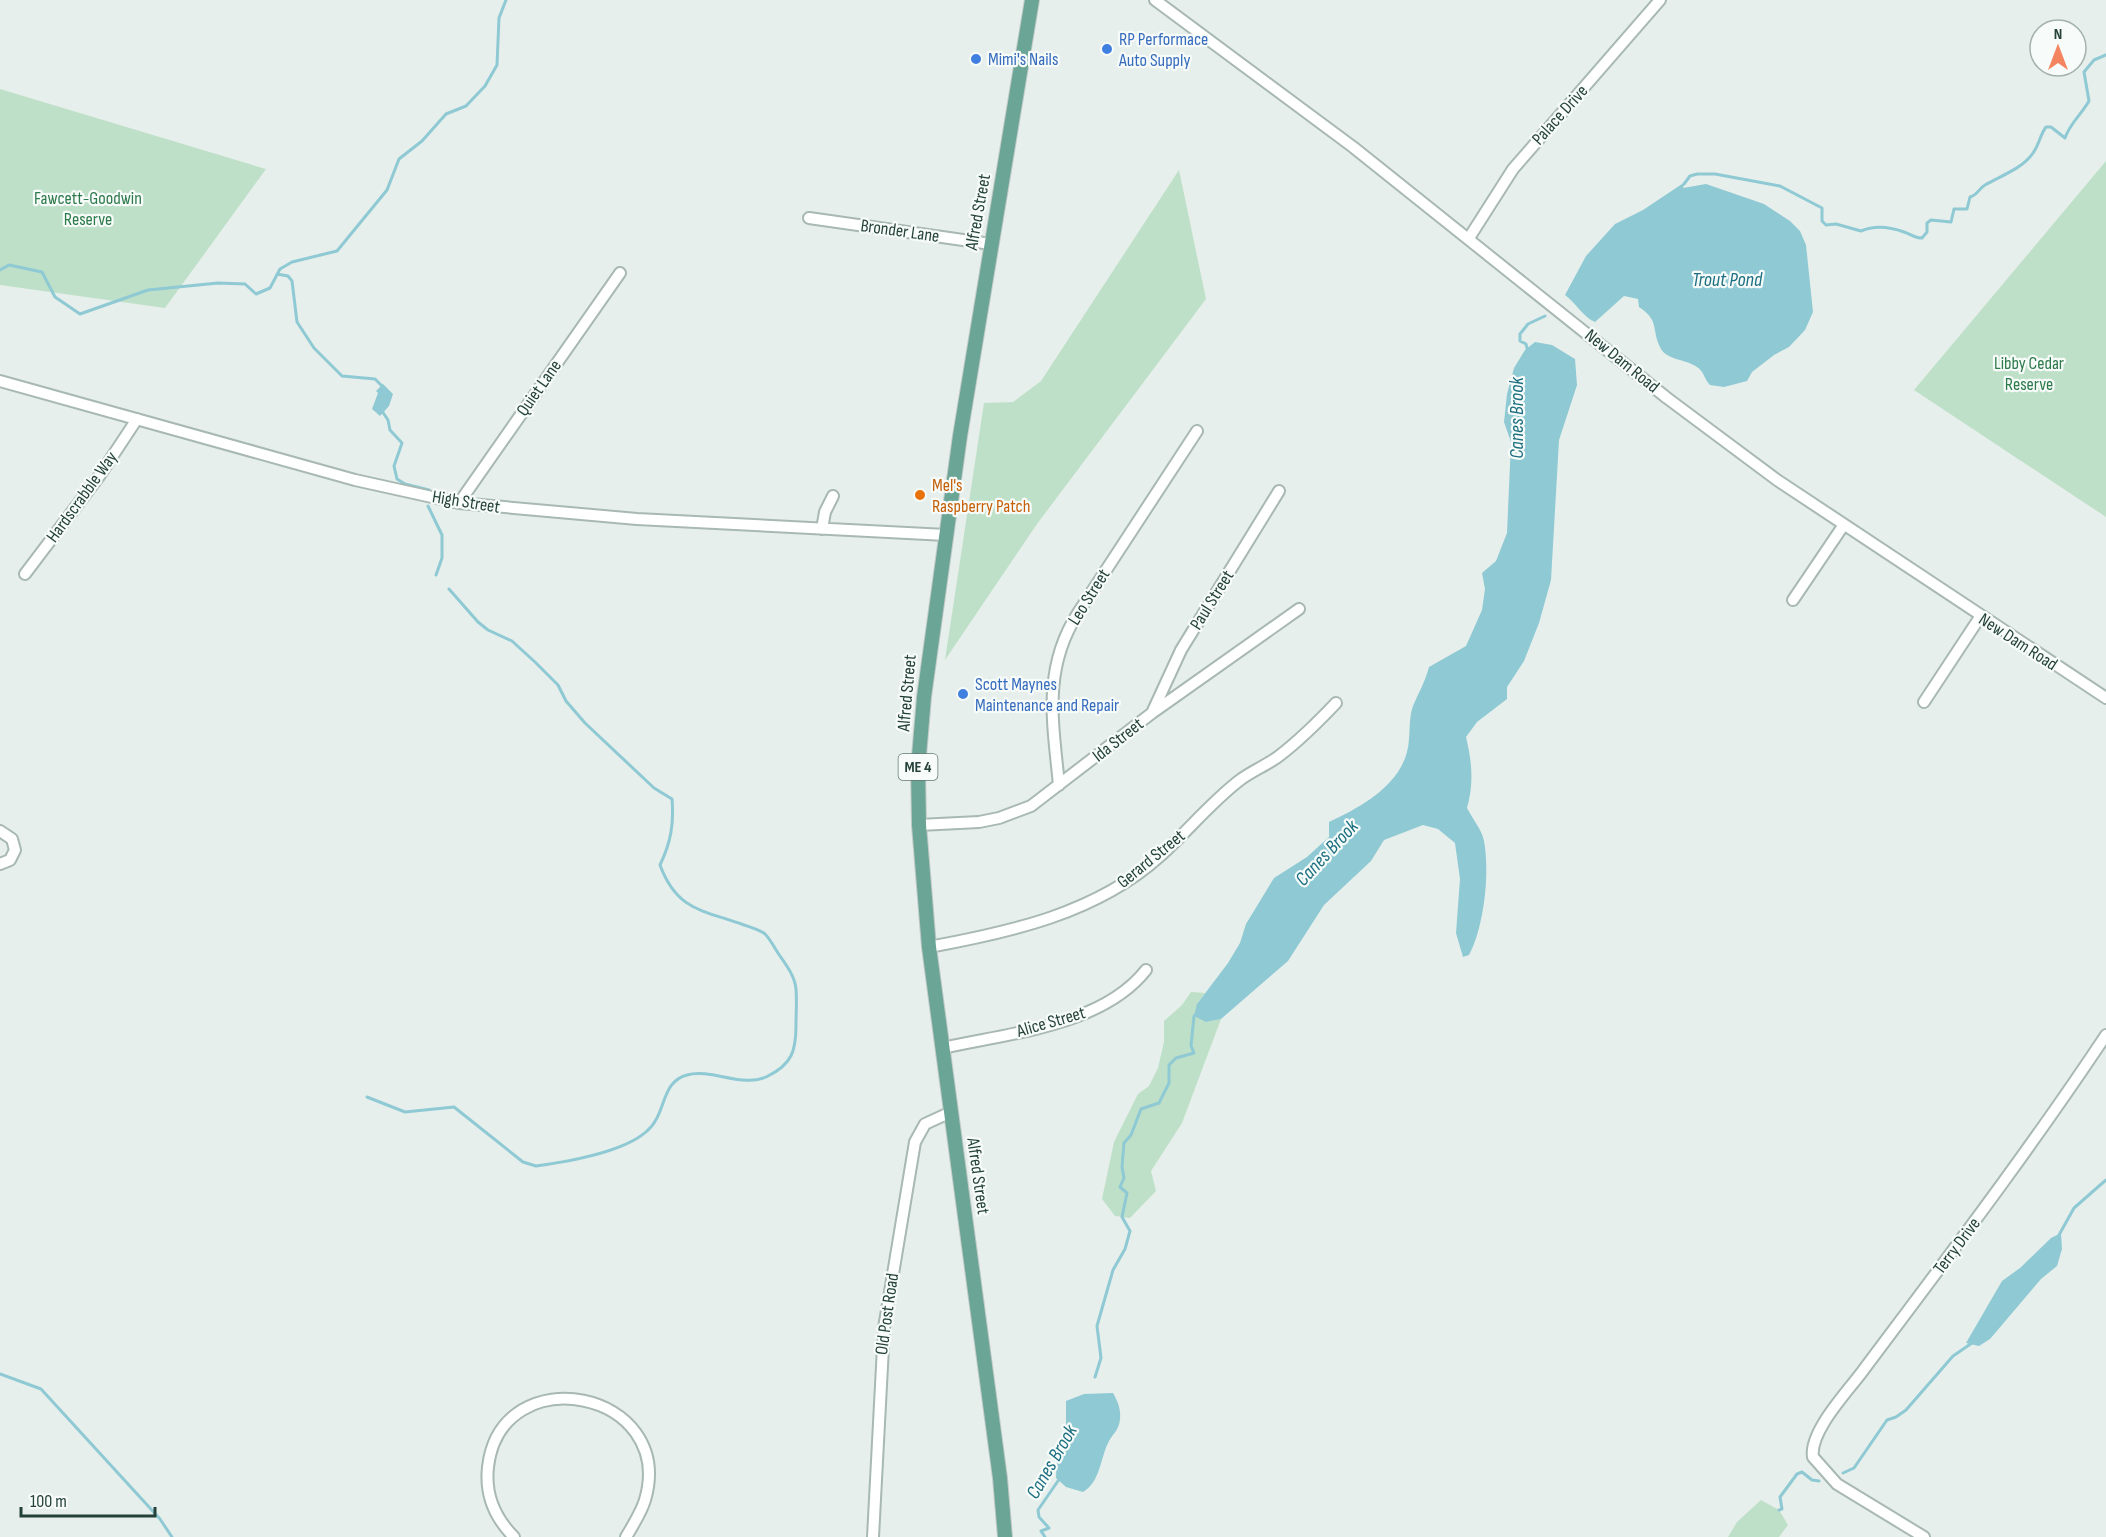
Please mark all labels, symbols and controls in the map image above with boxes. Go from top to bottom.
north arrow [2028,18,2088,78]
text: N [2054,25,2062,44]
place label: RP Performace Auto Supply [1118,29,1208,71]
marker: RP Performace Auto Supply [1100,42,1114,56]
place label: Mimi's Nails [988,49,1058,70]
marker: Mimi's Nails [969,52,983,66]
street label: Palace Drive [1528,81,1592,149]
street label: Alfred Street [961,172,995,253]
park label: Fawcett-Goodwin Reserve [34,188,142,230]
street label: Bronder Lane [859,215,941,247]
water label: Trout Pond [1692,268,1763,292]
street label: New Dam Road [1581,325,1663,397]
park label: Libby Cedar Reserve [1994,353,2064,395]
street label: Quiet Lane [512,356,566,420]
water label: Canes Brook [1505,377,1529,459]
street label: Hardscrabble Way [42,447,122,547]
place label: Mel's Raspberry Patch [932,475,1030,517]
street label: High Street [431,486,502,518]
marker: Mel's Raspberry Patch [913,488,927,502]
street label: Leo Street [1064,565,1115,629]
street label: Paul Street [1186,566,1239,634]
street label: New Dam Road [1975,609,2061,675]
street label: Alfred Street [893,653,921,733]
place label: Scott Maynes Maintenance and Repair [975,674,1119,716]
marker: Scott Maynes Maintenance and Repair [956,687,970,701]
street label: Ida Street [1088,713,1148,766]
road number: ME 4 [898,754,938,780]
water label: Canes Brook [1290,815,1364,891]
street label: Gerard Street [1113,825,1190,893]
street label: Alice Street [1013,1002,1088,1042]
street label: Alfred Street [962,1135,994,1216]
street label: Terry Drive [1929,1214,1985,1278]
street label: Old Post Road [871,1272,903,1356]
water label: Canes Brook [1021,1420,1083,1503]
scale bar [21,1480,154,1518]
text: 100 m [30,1491,67,1512]

